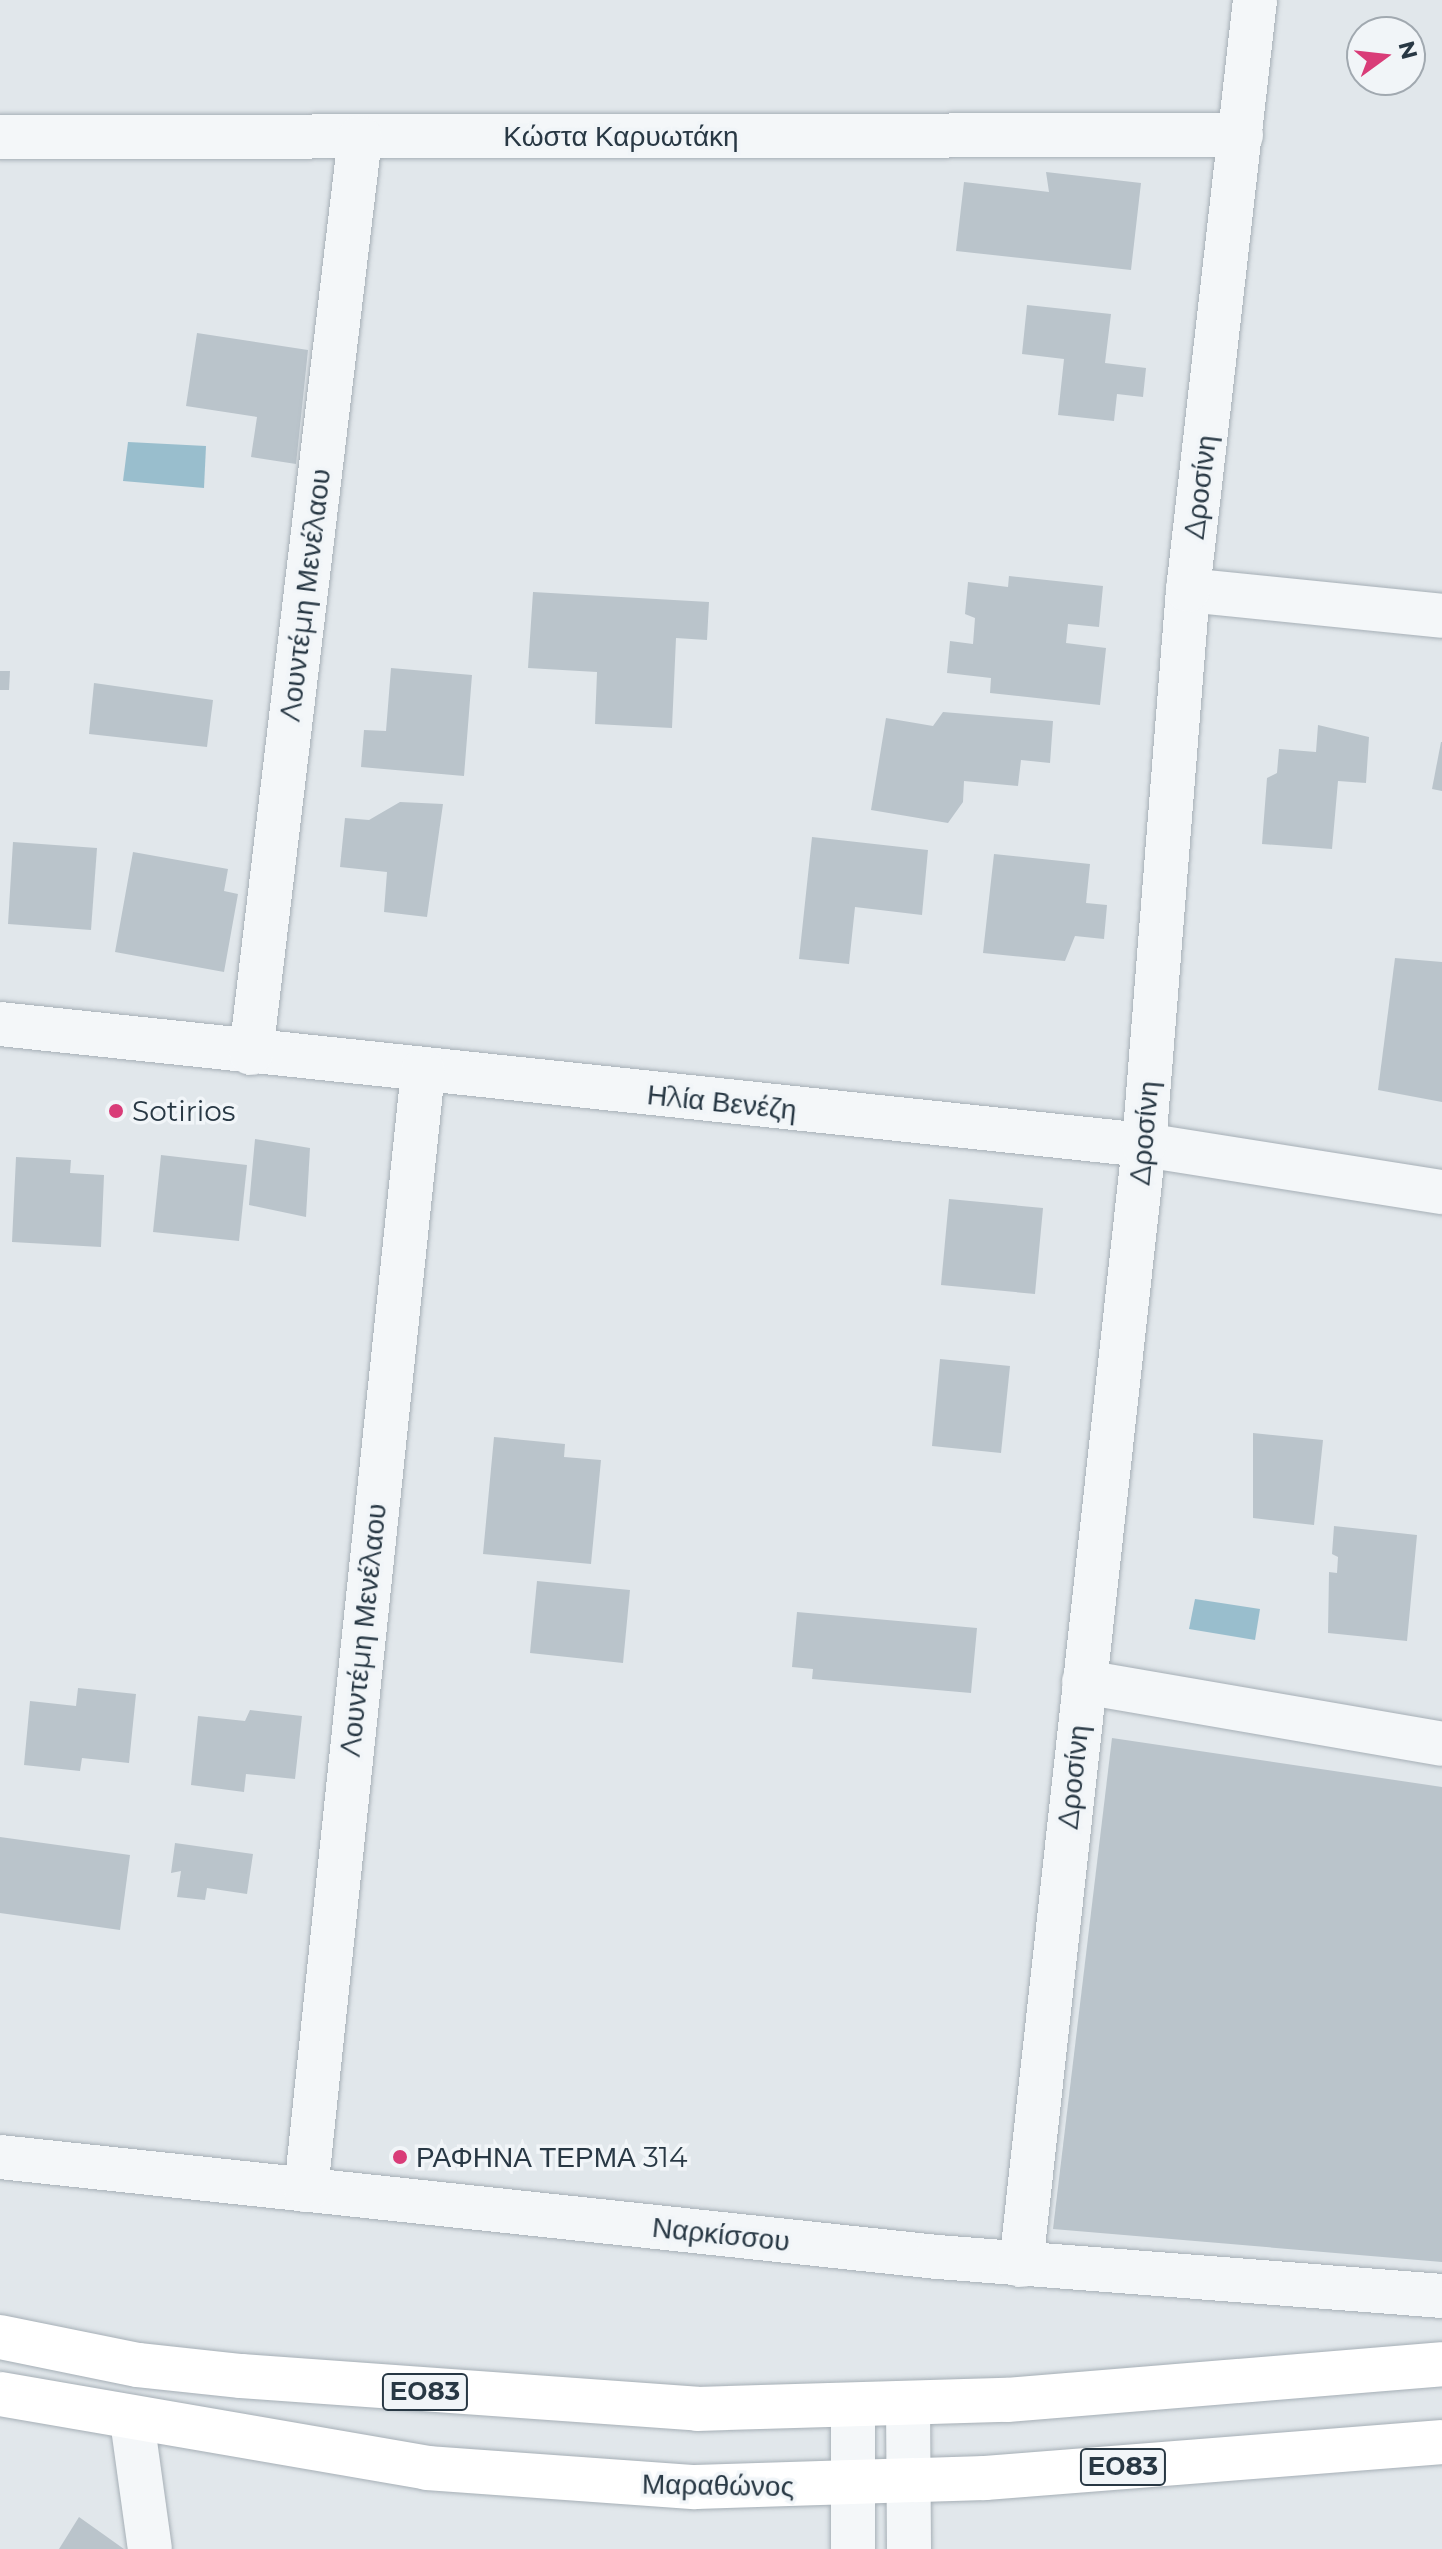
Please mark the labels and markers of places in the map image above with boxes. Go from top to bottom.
place label: Sotirios [132,1094,235,1128]
marker: Sotirios [107,1102,125,1120]
place label: ΡΑΦΗΝΑ ΤΕΡΜΑ 314 [416,2140,687,2174]
marker: ΡΑΦΗΝΑ ΤΕΡΜΑ 314 [391,2148,409,2166]

